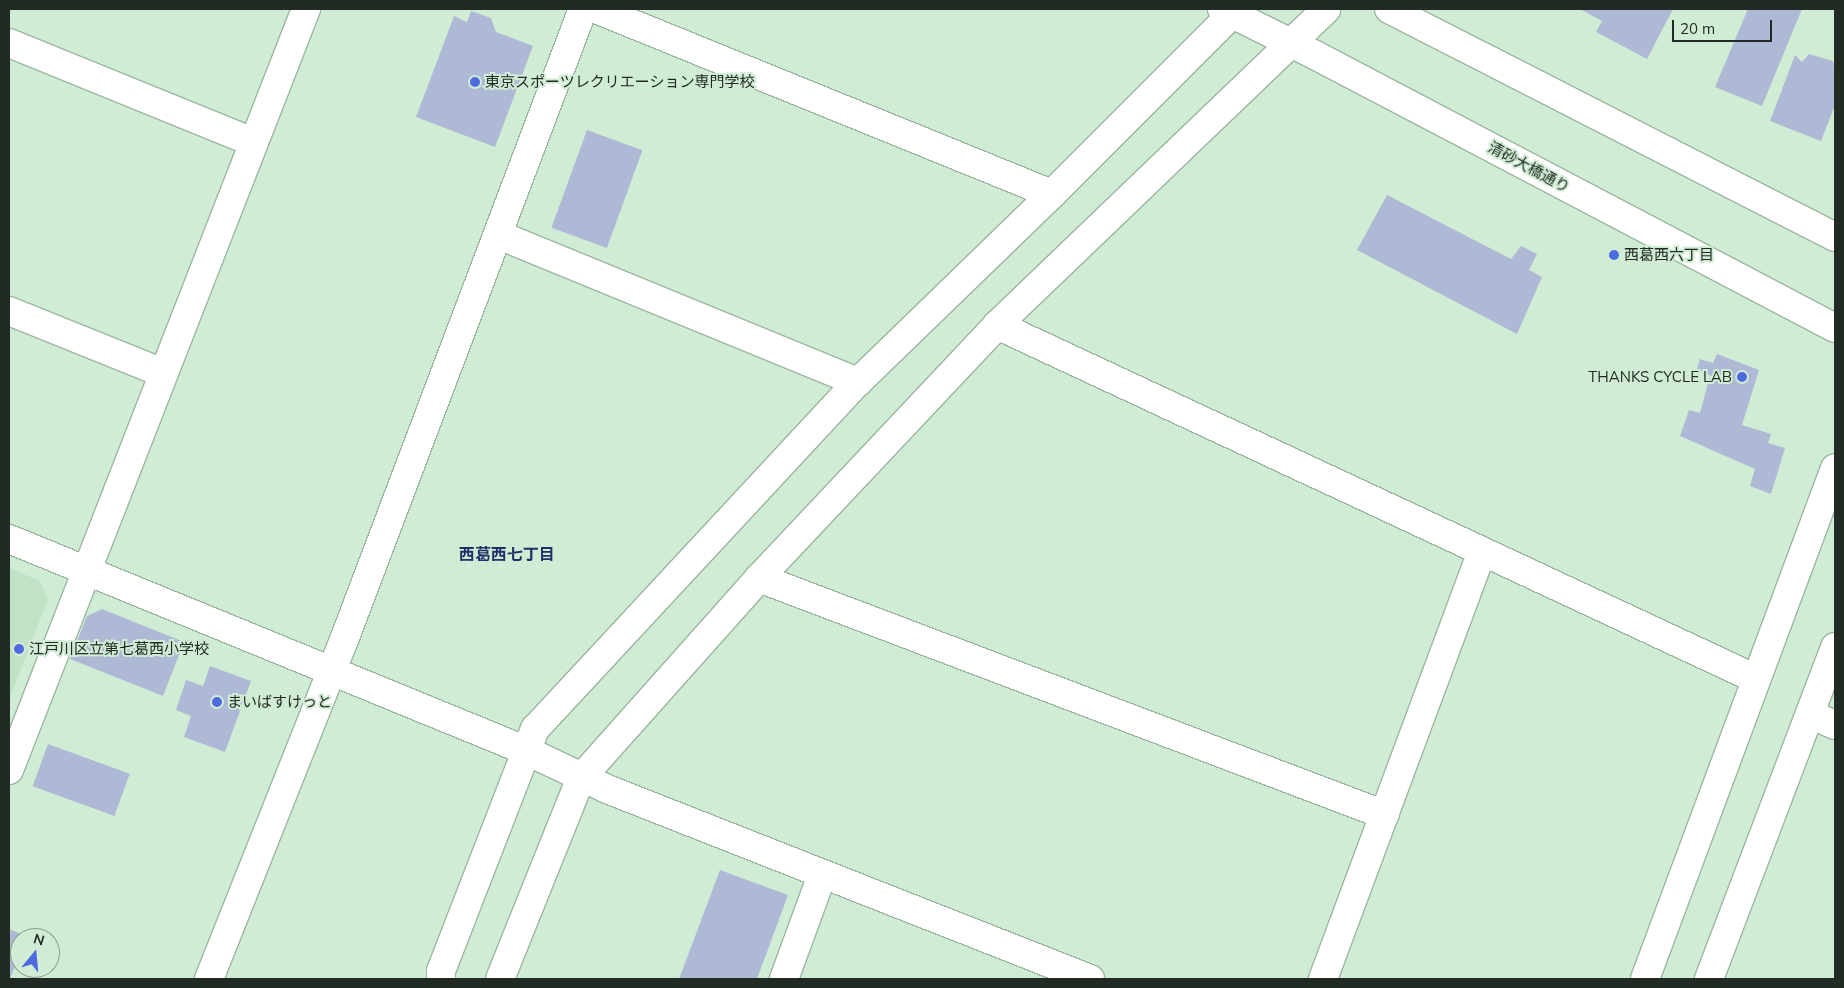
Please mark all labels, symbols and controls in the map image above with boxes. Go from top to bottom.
scale bar [1674,10,1774,42]
text: 20 m [1680,19,1715,38]
place label: 東京スポーツレクリエーション専門学校 [485,73,755,91]
marker: 東京スポーツレクリエーション専門学校 [469,76,481,88]
street label: 清砂大橋通り [1485,138,1573,196]
place label: 西葛西六丁目 [1624,246,1714,264]
marker: 西葛西六丁目 [1608,249,1620,261]
place label: THANKS CYCLE LAB [1588,368,1732,386]
marker: THANKS CYCLE LAB [1736,371,1748,383]
district label: 西葛西七丁目 [459,544,555,564]
place label: 江戸川区立第七葛西小学校 [29,640,209,658]
marker: 江戸川区立第七葛西小学校 [13,643,25,655]
place label: まいばすけっと [227,693,332,711]
marker: まいばすけっと [211,696,223,708]
north arrow [10,928,60,978]
text: N [31,929,47,950]

